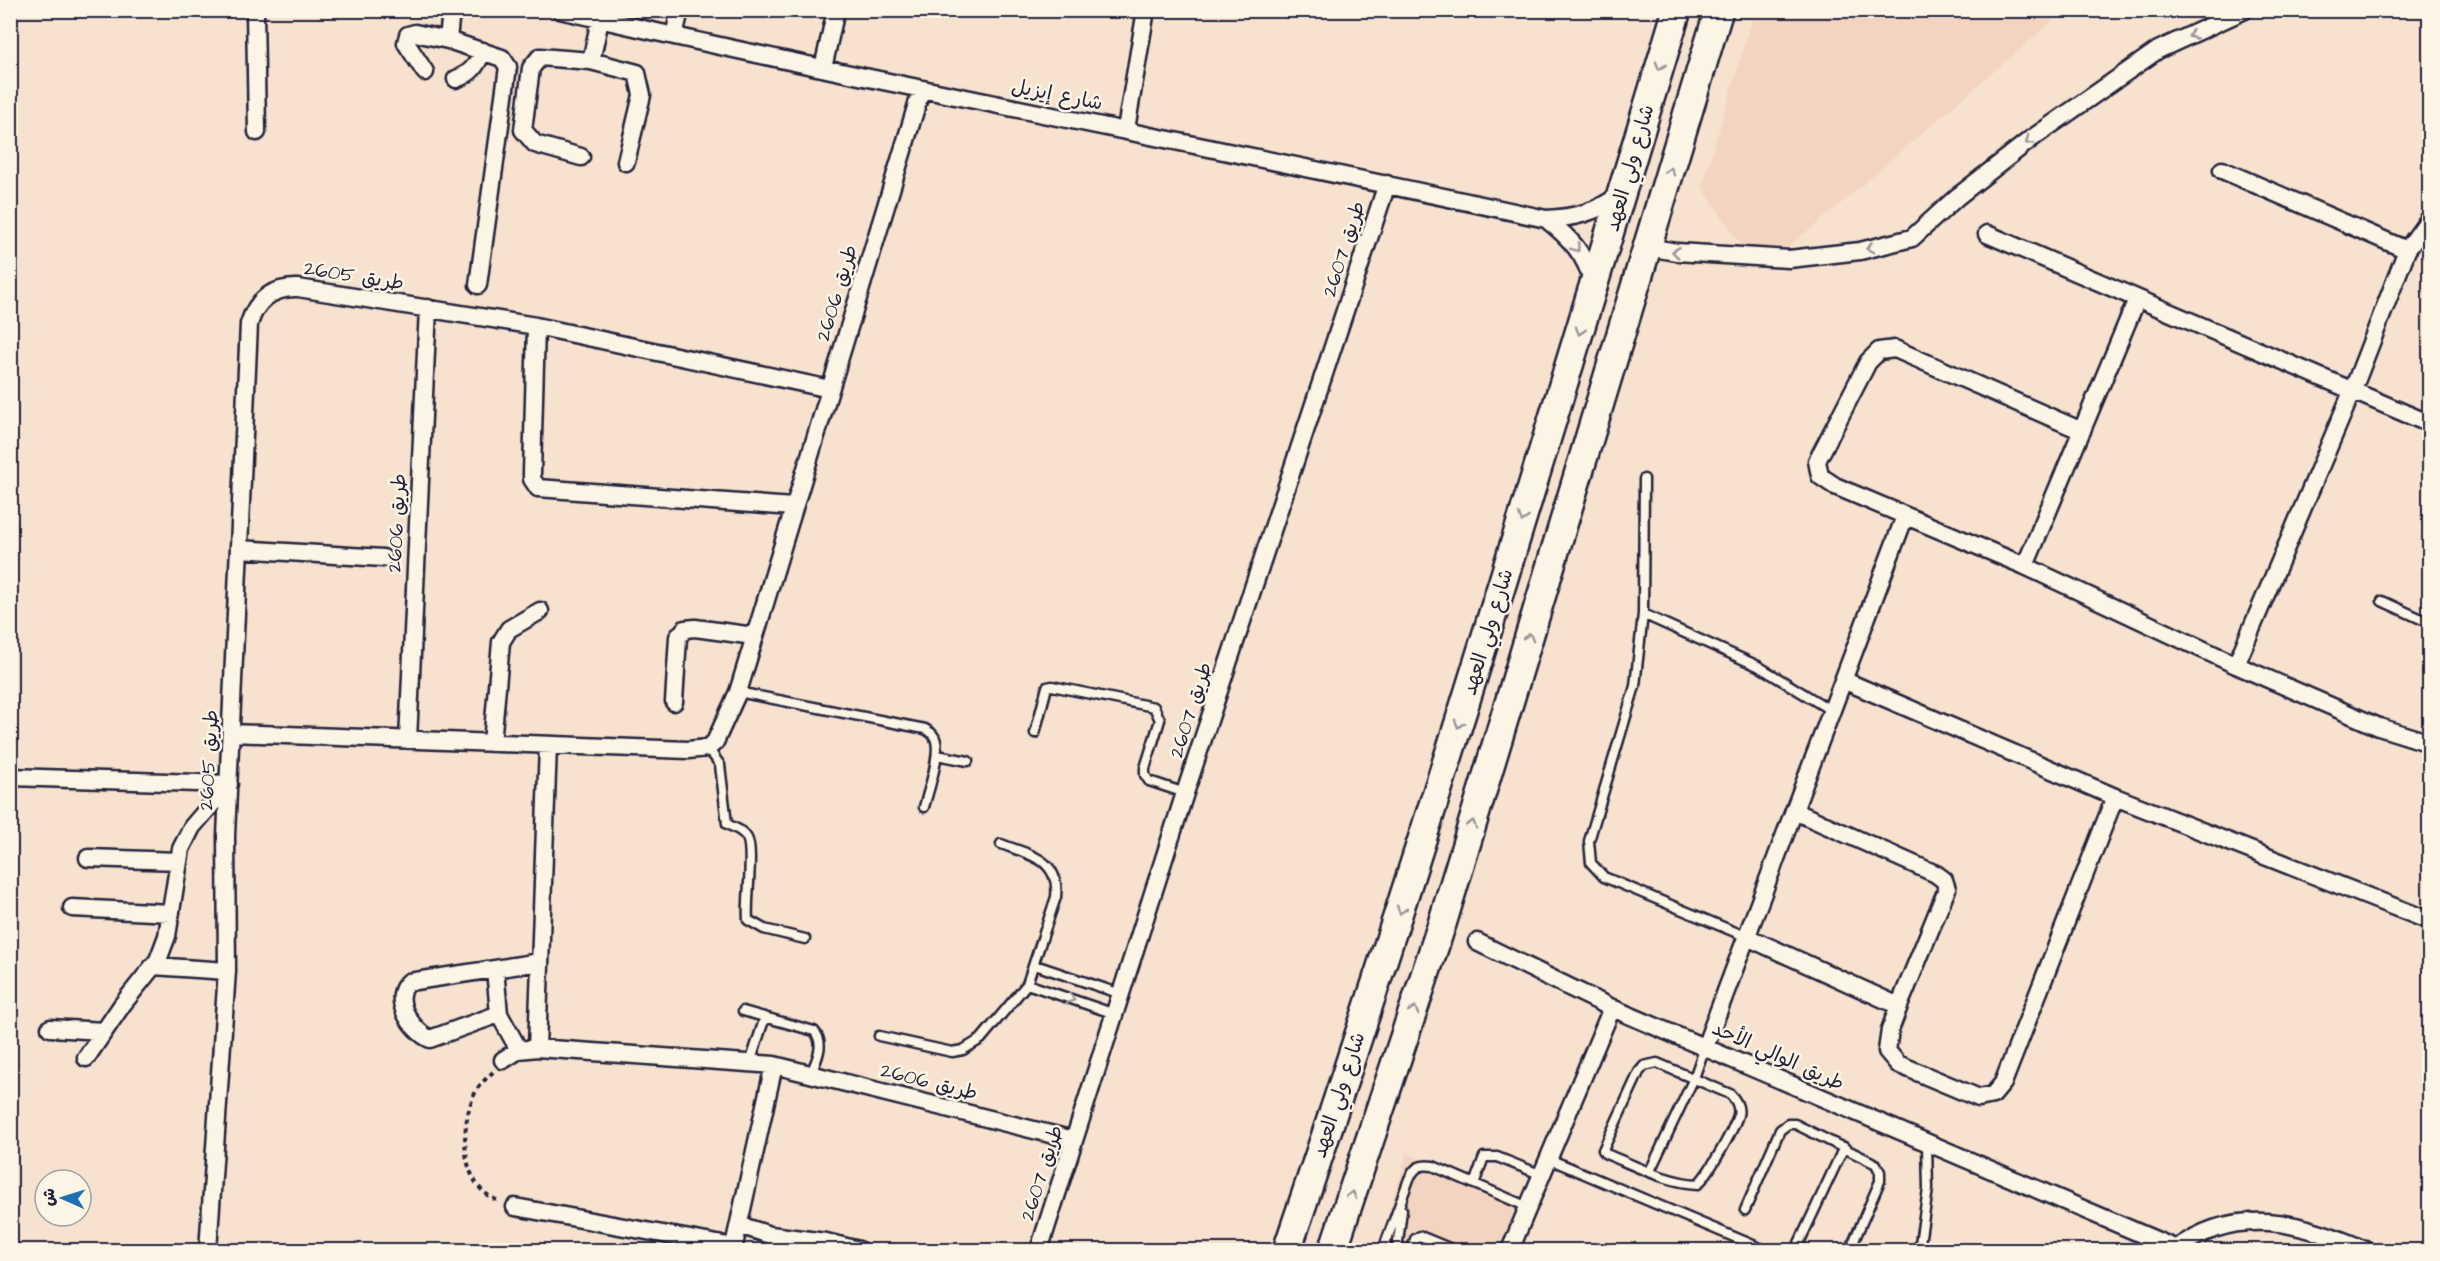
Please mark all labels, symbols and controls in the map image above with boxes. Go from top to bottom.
one-way arrow [2187,28,2198,40]
one-way arrow [1655,61,1667,71]
street label: شارع إيزيل [1009,72,1105,118]
street label: شارع ولي العهد [1599,101,1664,235]
one-way arrow [2025,134,2036,145]
one-way arrow [1663,166,1675,177]
street label: طريق 2607 [1315,198,1373,300]
street label: طريق 2606 [809,241,865,345]
one-way arrow [1569,241,1580,252]
one-way arrow [1865,241,1875,254]
one-way arrow [1672,246,1681,258]
street label: طريق 2605 [302,254,406,298]
one-way arrow [1575,326,1587,336]
street label: طريق 2606 [380,473,414,573]
one-way arrow [1518,512,1530,523]
street label: شارع ولي العهد [1456,565,1523,699]
one-way arrow [1522,633,1534,643]
street label: طريق 2607 [1162,659,1220,761]
street label: طريق 2605 [192,709,226,811]
one-way arrow [1454,718,1466,729]
one-way arrow [1465,819,1477,830]
one-way arrow [1395,905,1408,915]
one-way arrow [1065,992,1076,1004]
one-way arrow [1406,1005,1419,1016]
street label: طريق الوالي الأحد [1706,1014,1849,1100]
street label: شارع ولي العهد [1306,1029,1375,1162]
street label: طريق 2606 [878,1056,980,1108]
street label: طريق 2607 [1013,1122,1071,1224]
north arrow [33,1168,93,1228]
text: ش [38,1188,60,1207]
one-way arrow [1344,1190,1357,1201]

